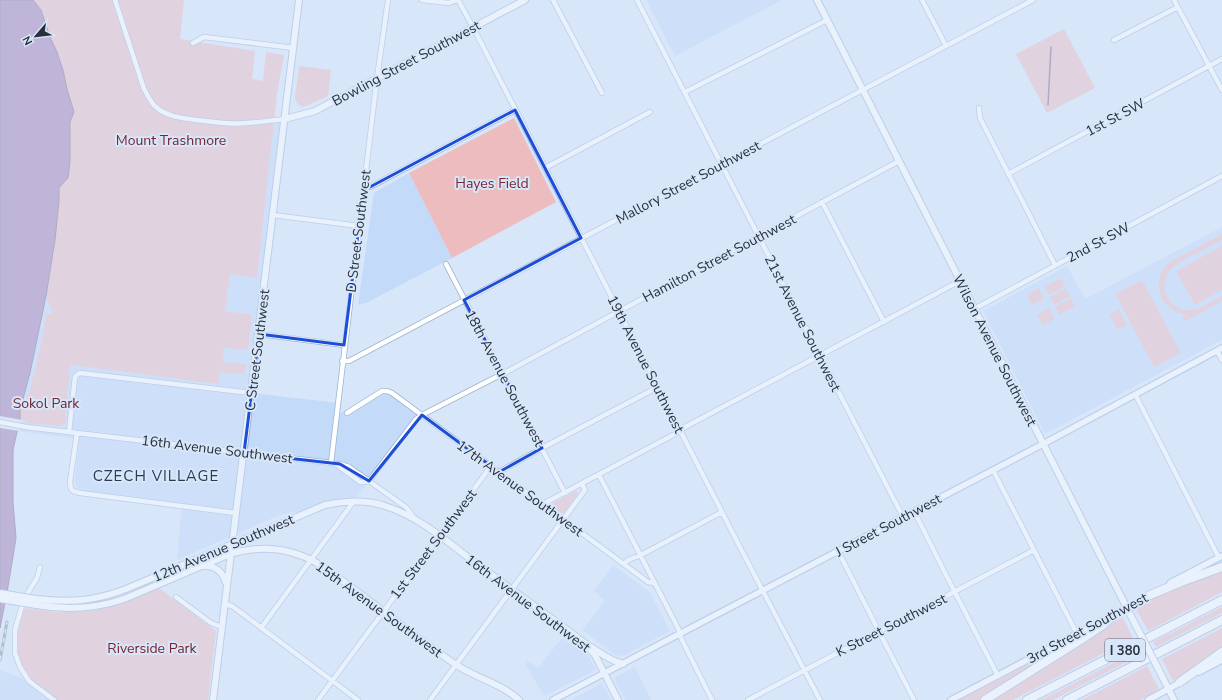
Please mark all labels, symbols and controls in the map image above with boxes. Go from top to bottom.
north arrow [16,16,56,56]
street label: Bowling Street Southwest [329,16,484,111]
text: N [19,33,36,48]
street label: 1st St SW [1082,94,1149,141]
park label: Mount Trashmore [116,131,226,150]
street label: Mallory Street Southwest [613,136,764,229]
street label: D Street Southwest [342,169,375,294]
park label: Hayes Field [455,174,529,193]
street label: Hamilton Street Southwest [639,210,799,307]
street label: 2nd St SW [1063,218,1134,267]
street label: 21st Avenue Southwest [760,252,845,395]
street label: Wilson Avenue Southwest [948,271,1041,429]
street label: C Street Southwest [241,288,274,412]
street label: 19th Avenue Southwest [603,292,689,436]
street label: 18th Avenue Southwest [460,307,549,450]
park label: Sokol Park [13,394,80,413]
street label: 16th Avenue Southwest [140,431,294,468]
street label: 17th Avenue Southwest [453,436,587,541]
district label: CZECH VILLAGE [93,466,219,486]
street label: 1st Street Southwest [386,485,481,603]
street label: J Street Southwest [831,489,945,562]
street label: 12th Avenue Southwest [149,510,297,587]
street label: 16th Avenue Southwest [461,550,594,657]
street label: 15th Avenue Southwest [312,557,446,662]
street label: 3rd Street Southwest [1023,588,1151,668]
street label: K Street Southwest [833,589,950,662]
park label: Riverside Park [107,639,198,658]
road number: I 380 [1105,639,1145,661]

